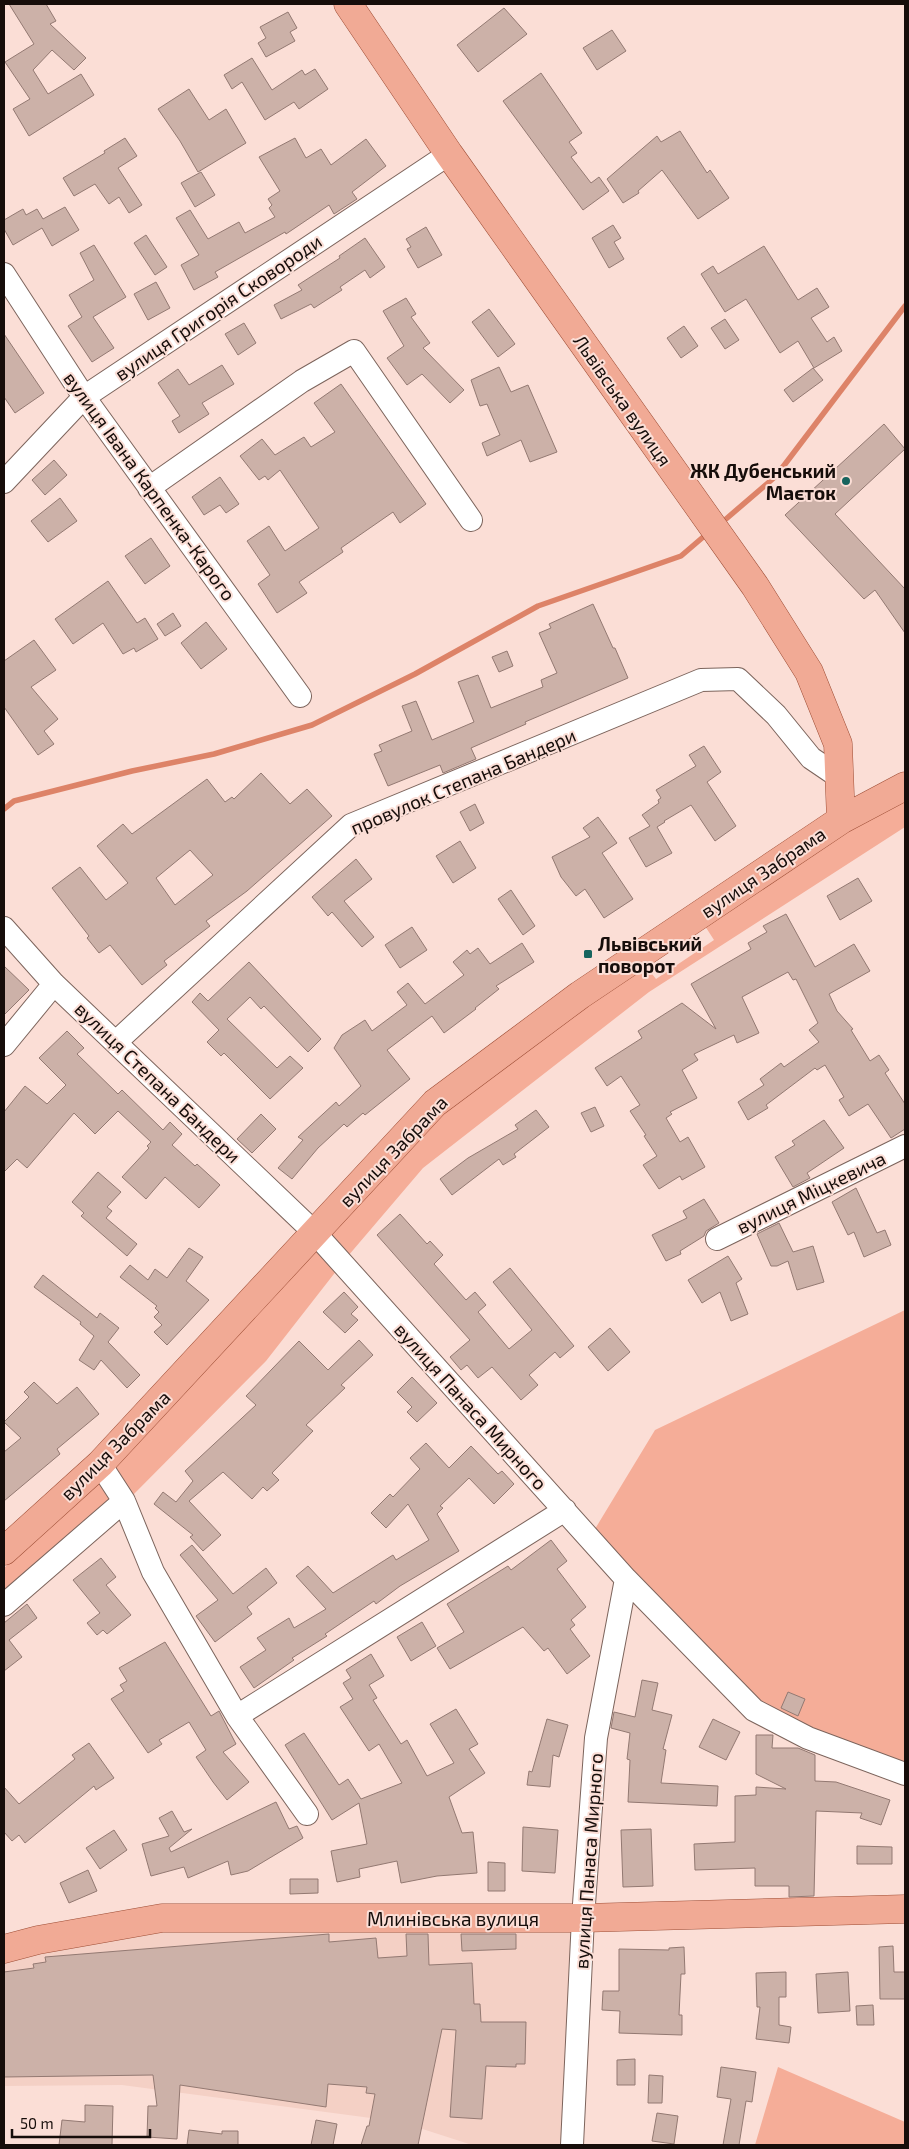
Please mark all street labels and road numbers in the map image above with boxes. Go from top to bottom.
street label: вулиця Григорія Сковороди [110,229,326,386]
street label: Львівська вулиця [568,330,677,471]
street label: вулиця Івана Карпенка-Карого [58,367,241,605]
street label: провулок Степана Бандери [347,723,580,840]
street label: вулиця Забрама [696,822,830,923]
street label: вулиця Степана Бандери [70,997,246,1168]
street label: вулиця Забрама [334,1091,453,1212]
street label: вулиця Міцкевича [733,1146,890,1239]
street label: вулиця Панаса Мирного [389,1318,552,1495]
street label: вулиця Забрама [55,1385,175,1505]
street label: вулиця Панаса Мирного [569,1752,608,1970]
street label: Млинівська вулиця [367,1907,539,1931]

